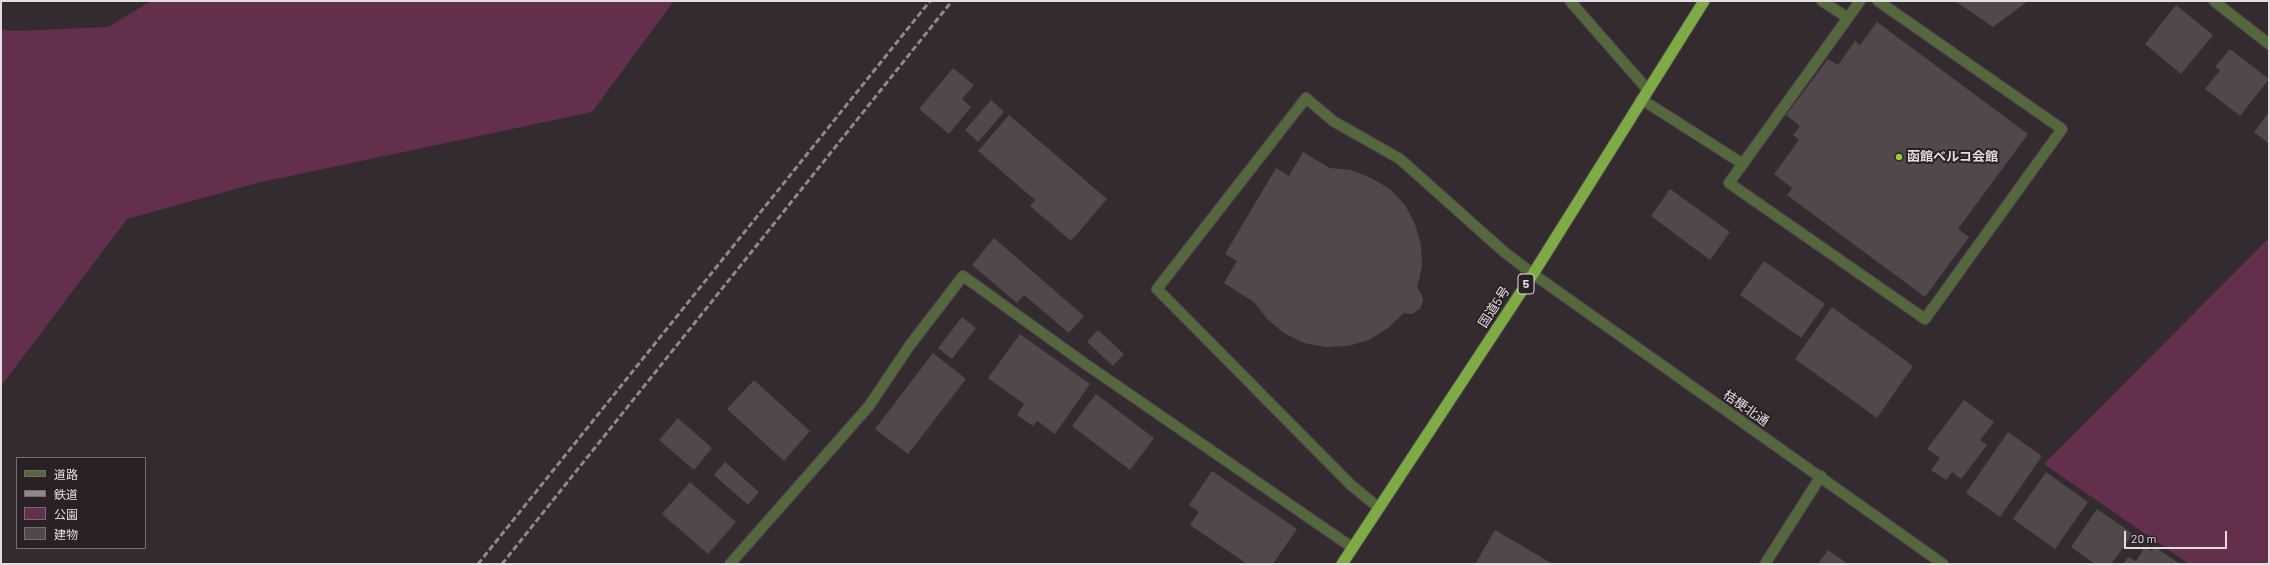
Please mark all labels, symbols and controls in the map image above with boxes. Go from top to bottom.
place label: 函館ベルコ会館 [1907,149,1998,165]
marker: 函館ベルコ会館 [1894,152,1904,162]
road number: 5 [1518,274,1534,294]
street label: 国道5号 [1475,284,1513,330]
street label: 桔梗北通 [1720,387,1772,429]
legend [16,457,146,549]
text: 道路 [54,467,78,481]
text: 鉄道 [54,487,78,501]
text: 公園 [54,507,78,521]
scale bar [2126,523,2229,549]
text: 建物 [54,527,78,541]
text: 20 m [2131,531,2157,545]

